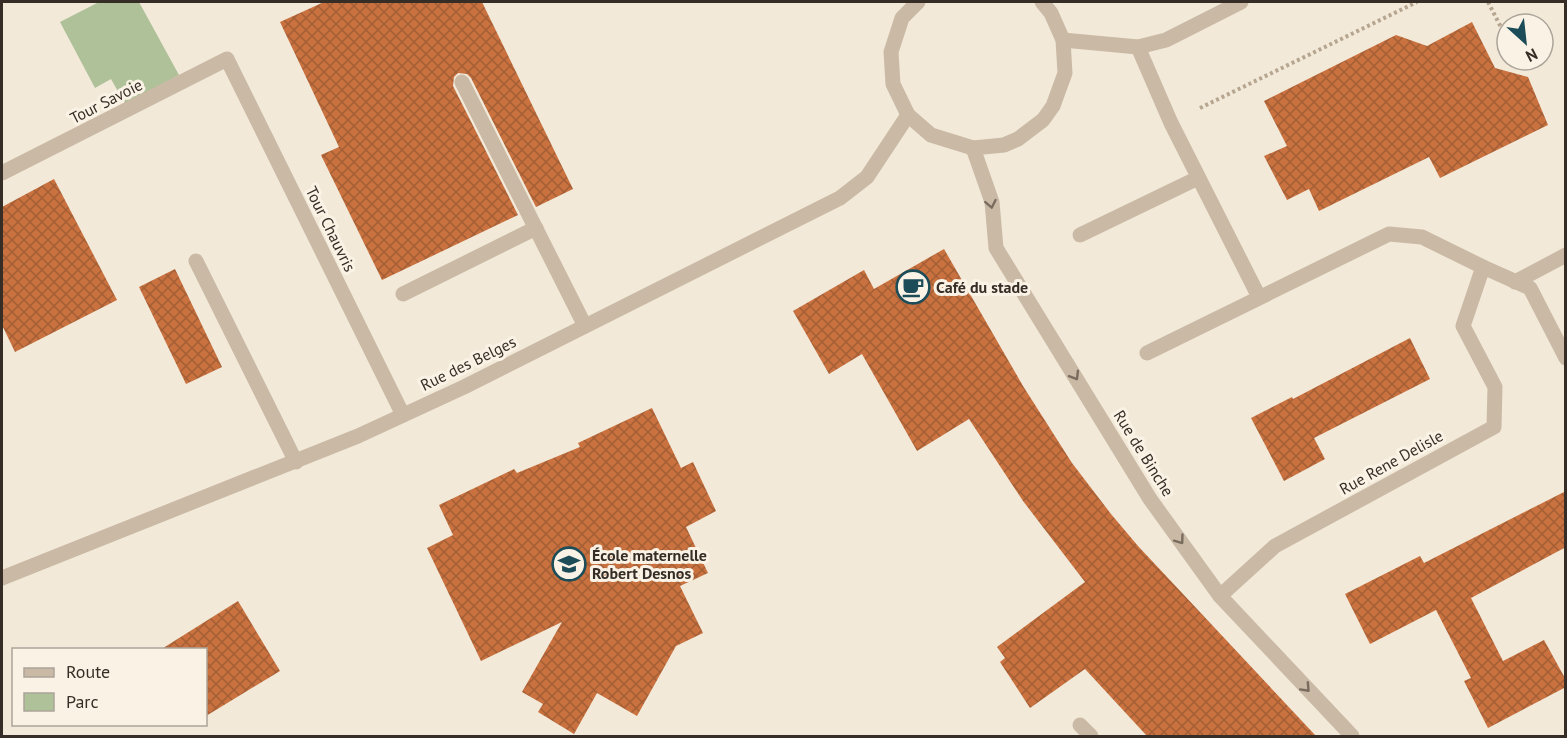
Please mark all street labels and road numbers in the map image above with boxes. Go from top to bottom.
street label: Tour Savoie [66,74,146,128]
street label: Tour Chauvris [302,183,360,275]
street label: Rue des Belges [417,331,519,395]
street label: Rue de Binche [1110,406,1178,500]
street label: Rue Rene Delisle [1336,425,1446,499]

